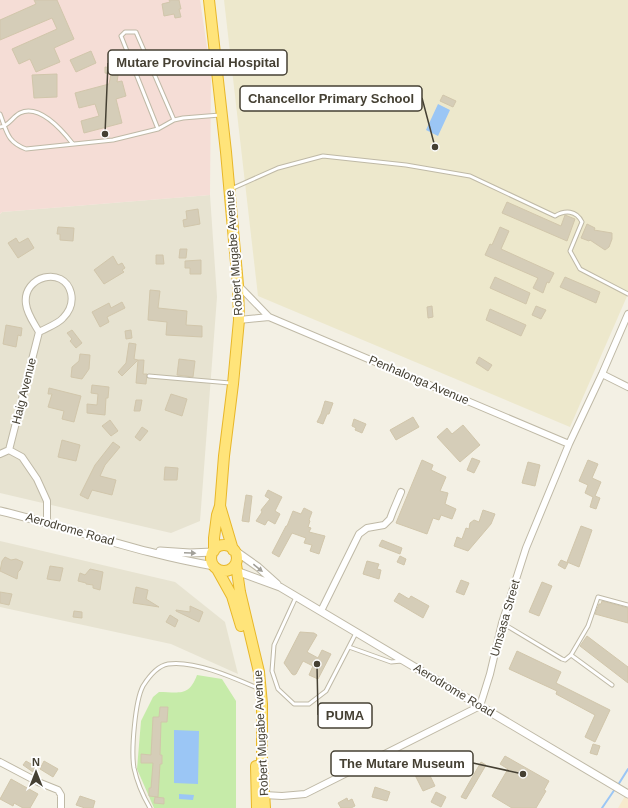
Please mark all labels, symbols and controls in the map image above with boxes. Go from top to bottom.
callout: Mutare Provincial Hospital [108,50,287,75]
text: Mutare Provincial Hospital [116,55,280,70]
callout: Chancellor Primary School [240,86,422,111]
text: Chancellor Primary School [248,91,414,106]
street label: Robert Mugabe Avenue [223,189,245,316]
street label: Penhalonga Avenue [367,353,471,408]
street label: Haig Avenue [9,356,39,426]
street label: Aerodrome Road [24,510,116,548]
one-way arrow [184,550,197,556]
one-way arrow [252,563,263,572]
street label: Umsasa Street [487,577,523,658]
street label: Aerodrome Road [411,660,497,720]
street label: Robert Mugabe Avenue [251,669,271,796]
callout: PUMA [318,703,372,728]
text: PUMA [326,708,365,723]
callout: The Mutare Museum [331,751,473,776]
north arrow [16,752,56,792]
text: N [32,756,40,768]
text: The Mutare Museum [339,756,465,771]

